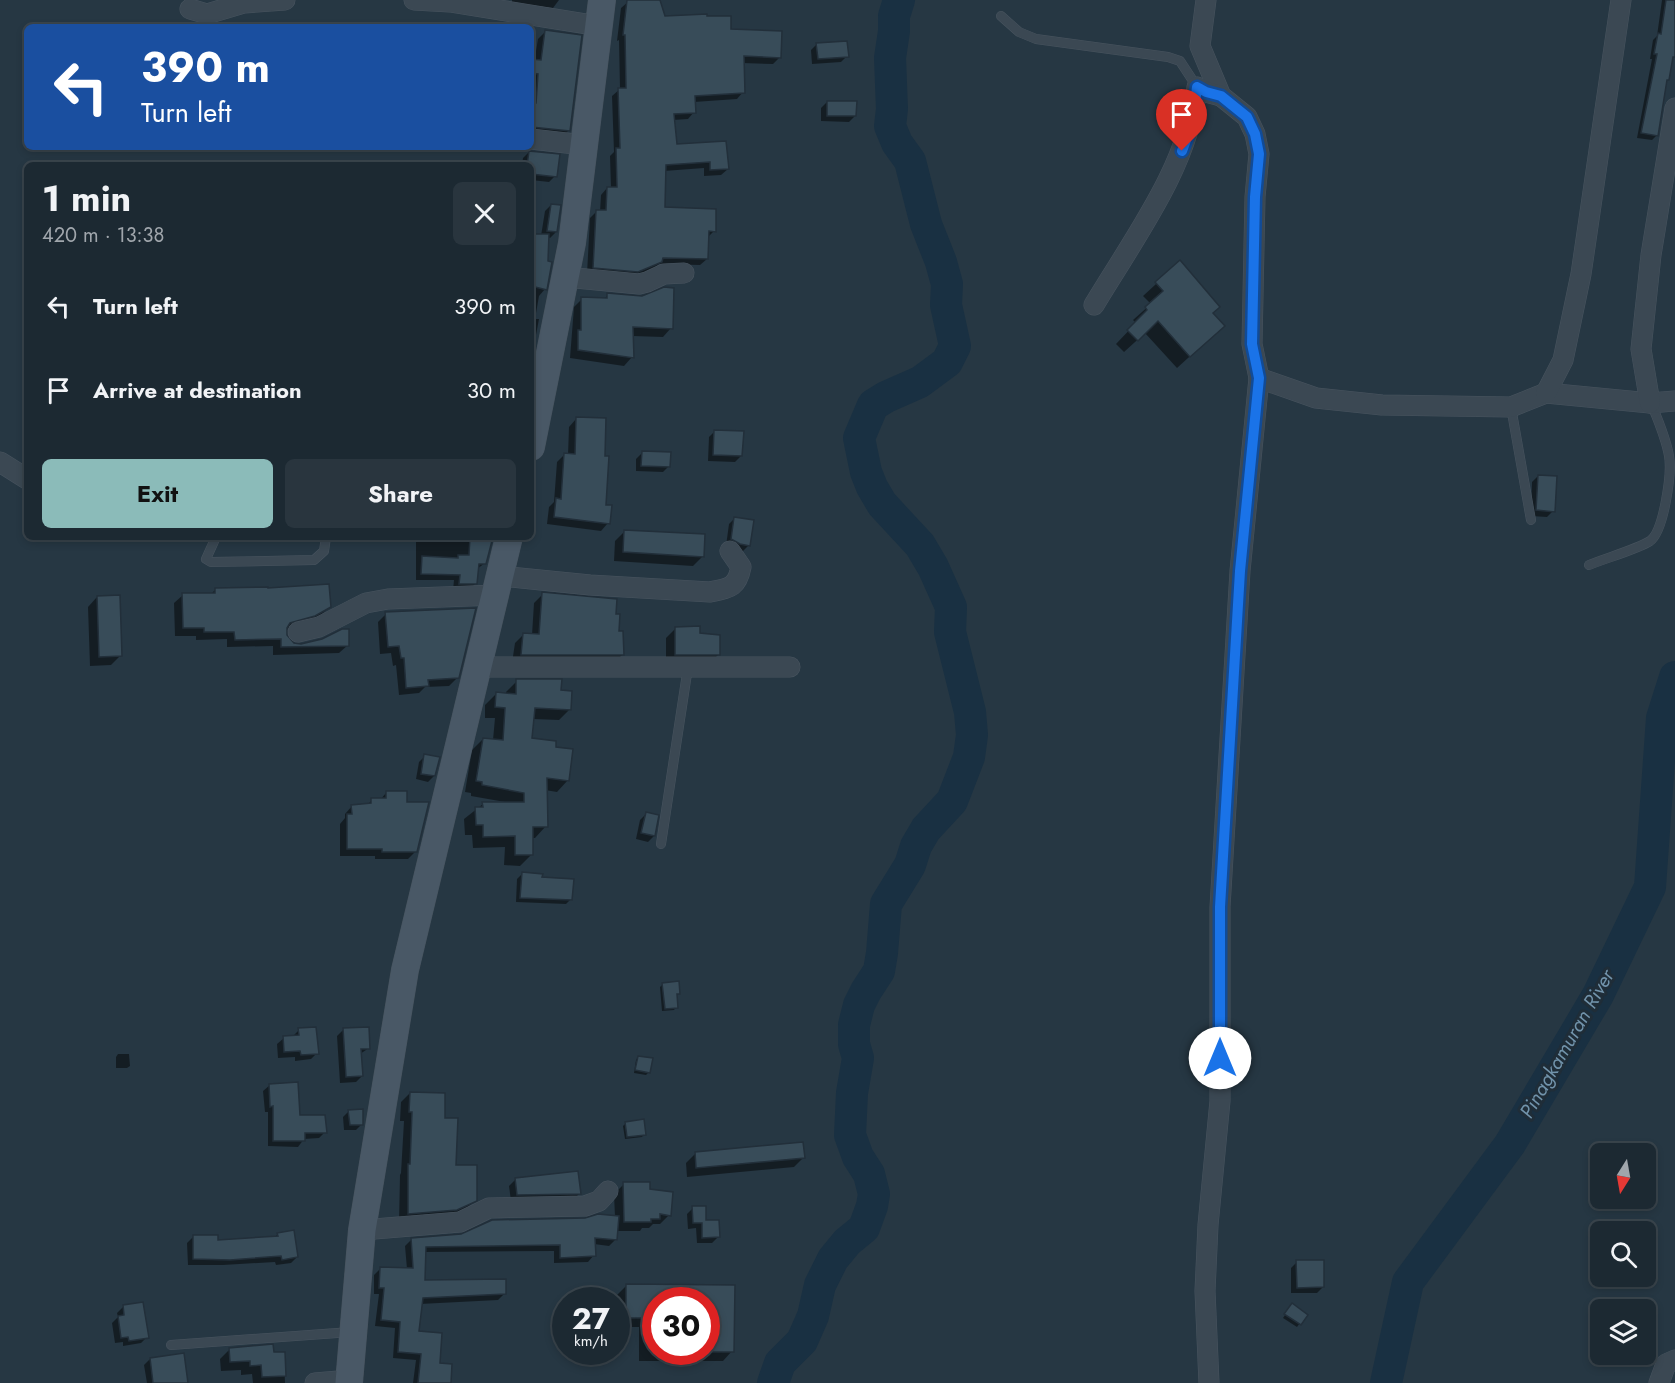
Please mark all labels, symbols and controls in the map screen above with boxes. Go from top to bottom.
text: 390 m [141,37,270,98]
icon: left [42,48,120,126]
pin [1156,89,1207,151]
text: Turn left [141,93,231,132]
icon: arrive [1165,98,1198,131]
text: 1 min [42,172,131,224]
button: close [453,182,516,245]
text: 420 m · 13:38 [42,221,164,250]
icon: left [42,290,75,323]
text: Turn left [93,290,178,322]
text: 390 m [454,290,516,322]
icon: arrive [42,374,75,407]
text: Arrive at destination [93,374,302,406]
text: 30 m [467,374,516,406]
button: Exit [42,459,273,528]
button: Share [285,459,516,528]
water label: Pinagkamuran River [1513,963,1622,1124]
position arrow [1188,1026,1252,1090]
north arrow [1590,1143,1656,1209]
map controls [1590,1143,1656,1365]
button: search [1590,1221,1656,1287]
speed limit sign: 30 [642,1287,720,1365]
text: 27 [572,1297,610,1340]
button: layers [1590,1299,1656,1365]
text: km/h [574,1330,608,1352]

